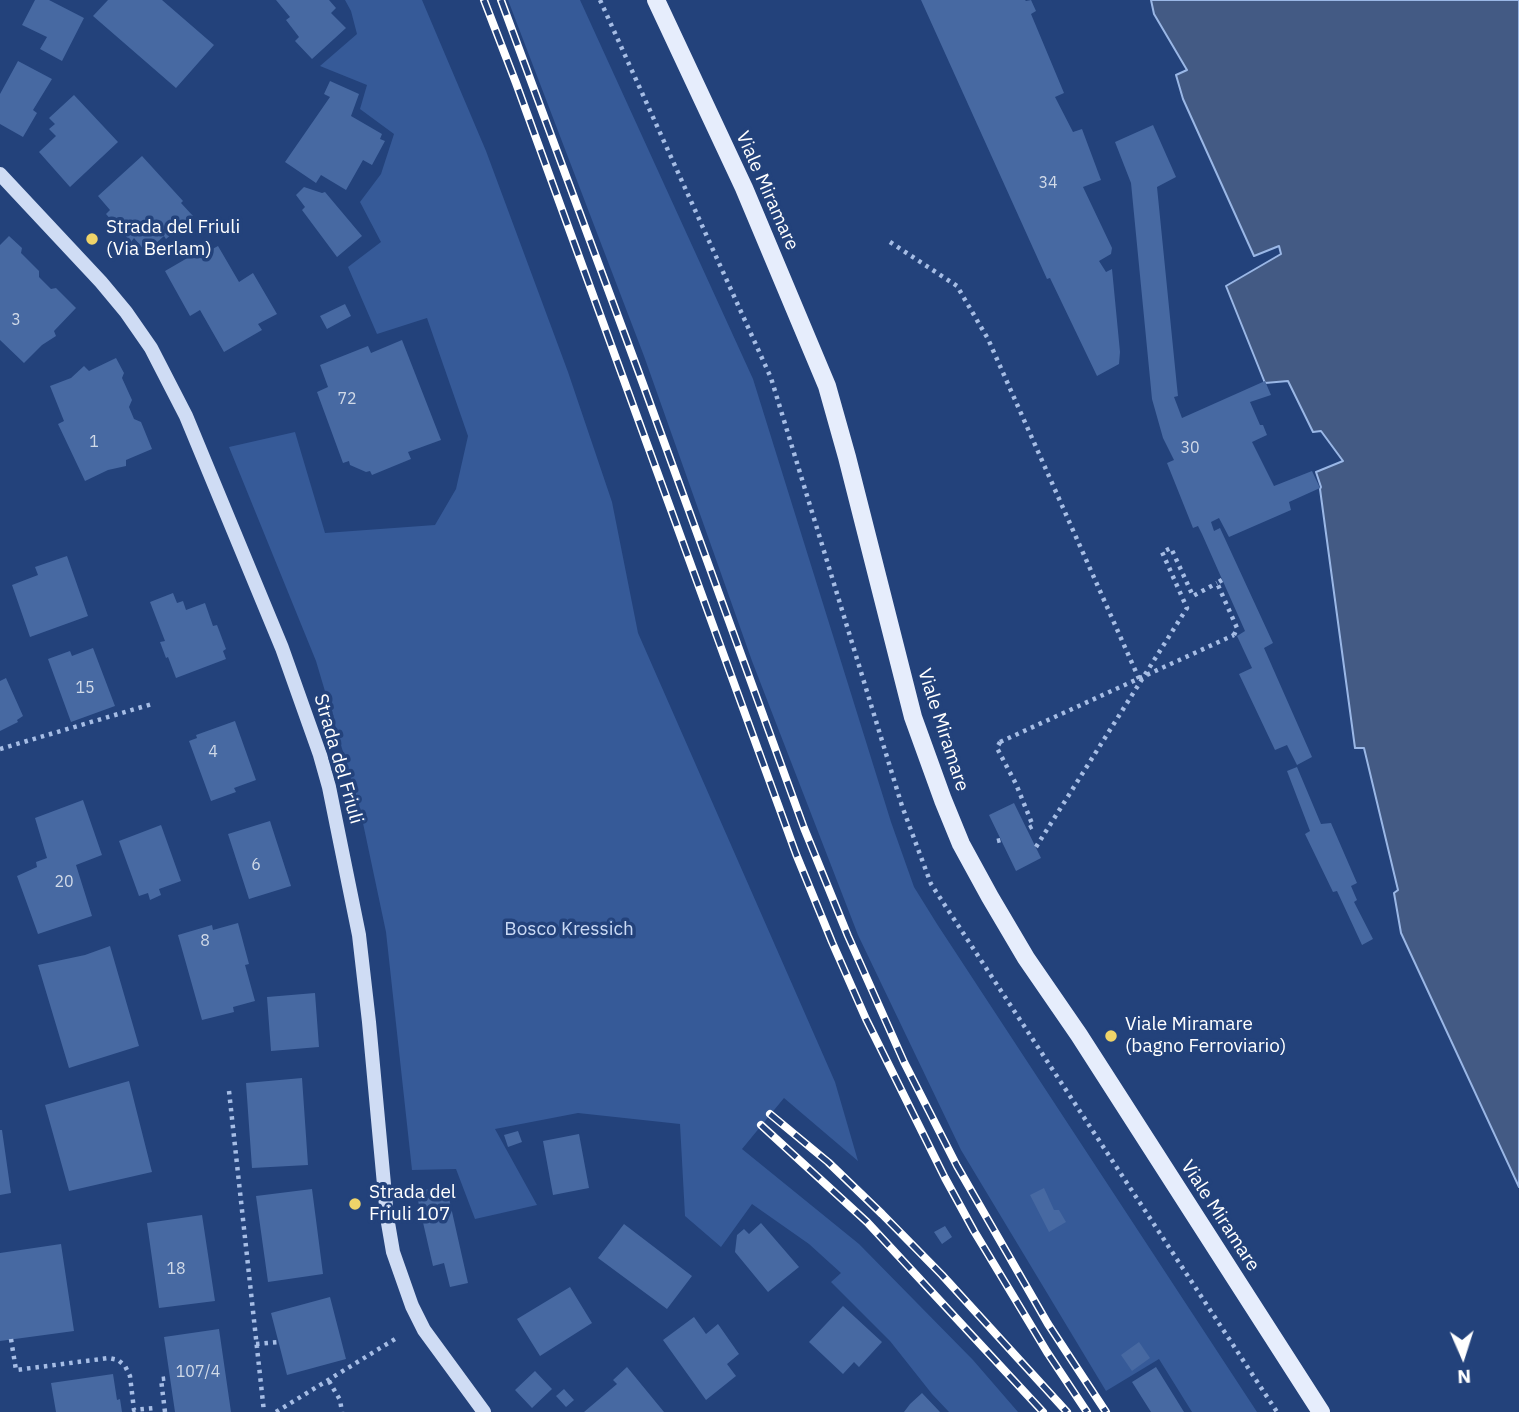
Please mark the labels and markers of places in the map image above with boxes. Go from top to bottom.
place label: Strada del Friuli (Via Berlam) [106,217,240,261]
marker: Strada del Friuli (Via Berlam) [84,231,100,247]
place label: Viale Miramare (bagno Ferroviario) [1125,1014,1286,1058]
marker: Viale Miramare (bagno Ferroviario) [1103,1028,1119,1044]
place label: Strada del Friuli 107 [369,1182,456,1226]
marker: Strada del Friuli 107 [347,1196,363,1212]

